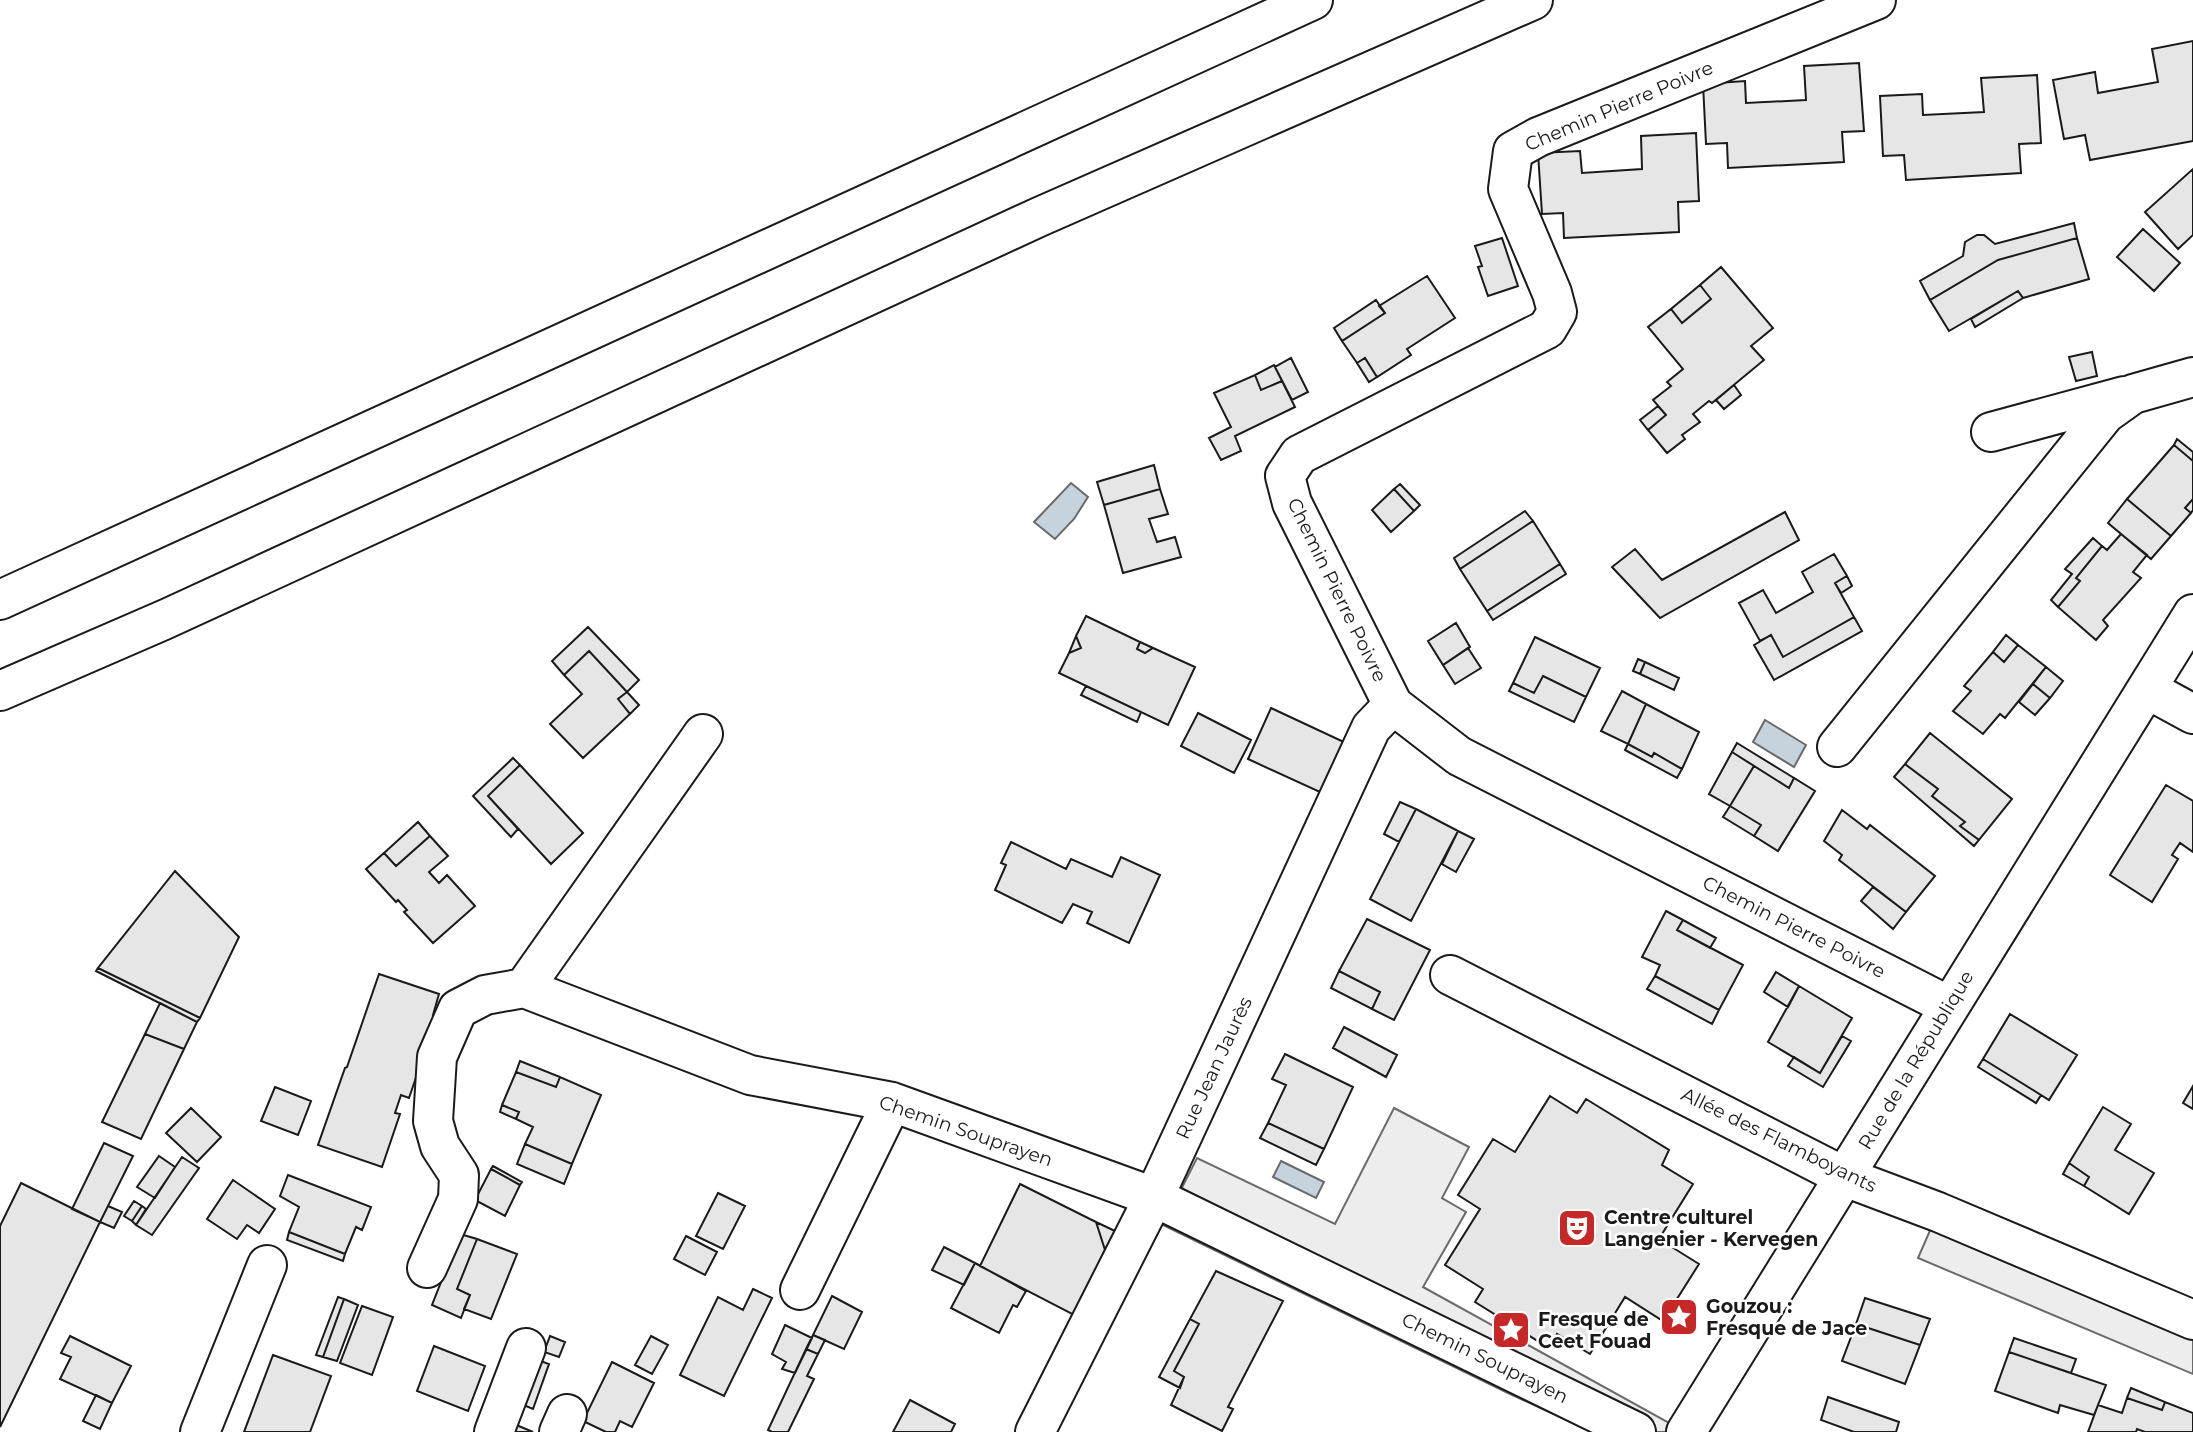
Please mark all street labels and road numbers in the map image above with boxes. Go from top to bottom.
street label: Chemin Pierre Poivre [1522,56,1716,156]
street label: Chemin Pierre Poivre [1282,494,1392,686]
street label: Chemin Pierre Poivre [1699,871,1889,983]
street label: Rue de la République [1853,966,1979,1154]
street label: Rue Jean Jaurès [1171,993,1257,1143]
street label: Allée des Flamboyants [1678,1083,1880,1197]
street label: Chemin Souprayen [876,1090,1056,1172]
street label: Chemin Souprayen [1398,1308,1572,1408]

